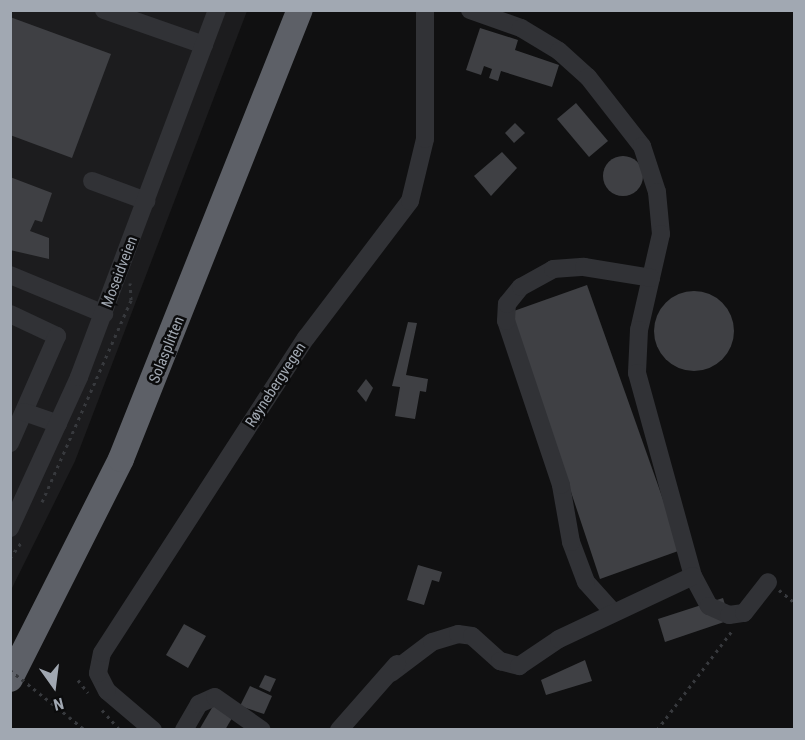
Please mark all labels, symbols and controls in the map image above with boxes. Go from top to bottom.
street label: Moseidveien [98,234,142,310]
street label: Solasplitten [146,314,188,386]
street label: Røynebergvegen [242,339,310,431]
north arrow [24,656,84,716]
text: N [51,694,66,714]

